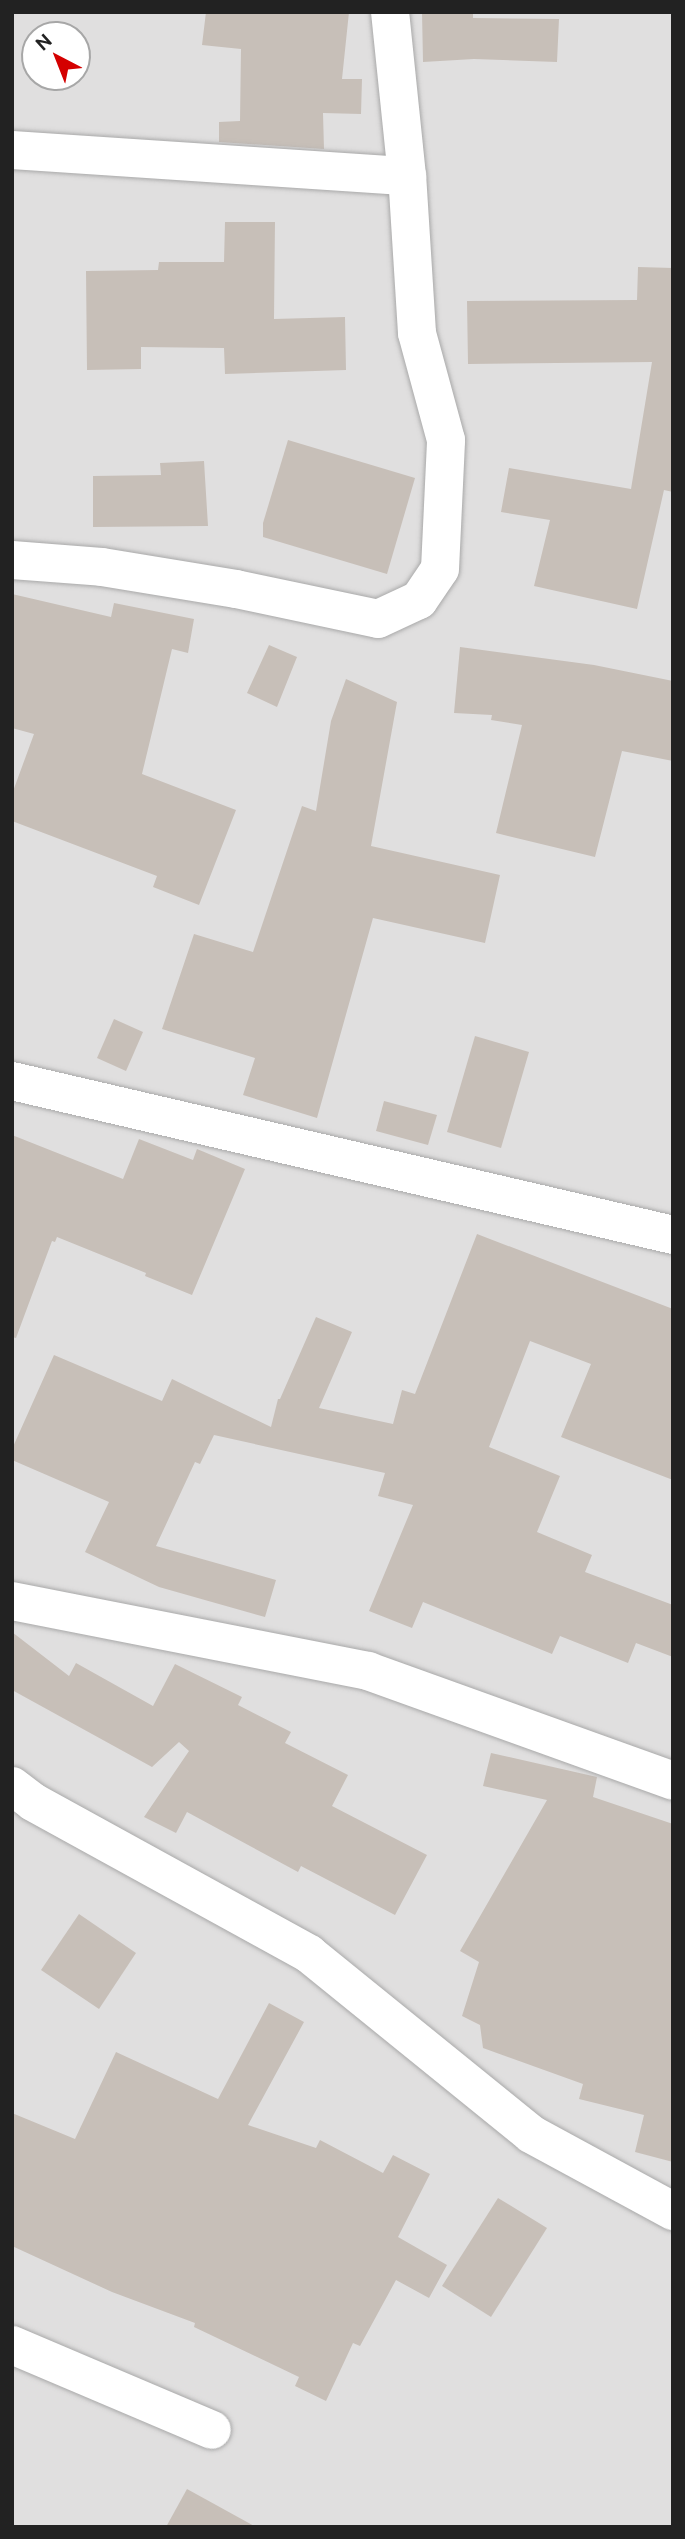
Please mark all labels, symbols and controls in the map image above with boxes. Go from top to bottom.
north arrow [21,21,91,91]
text: N [31,29,56,55]

